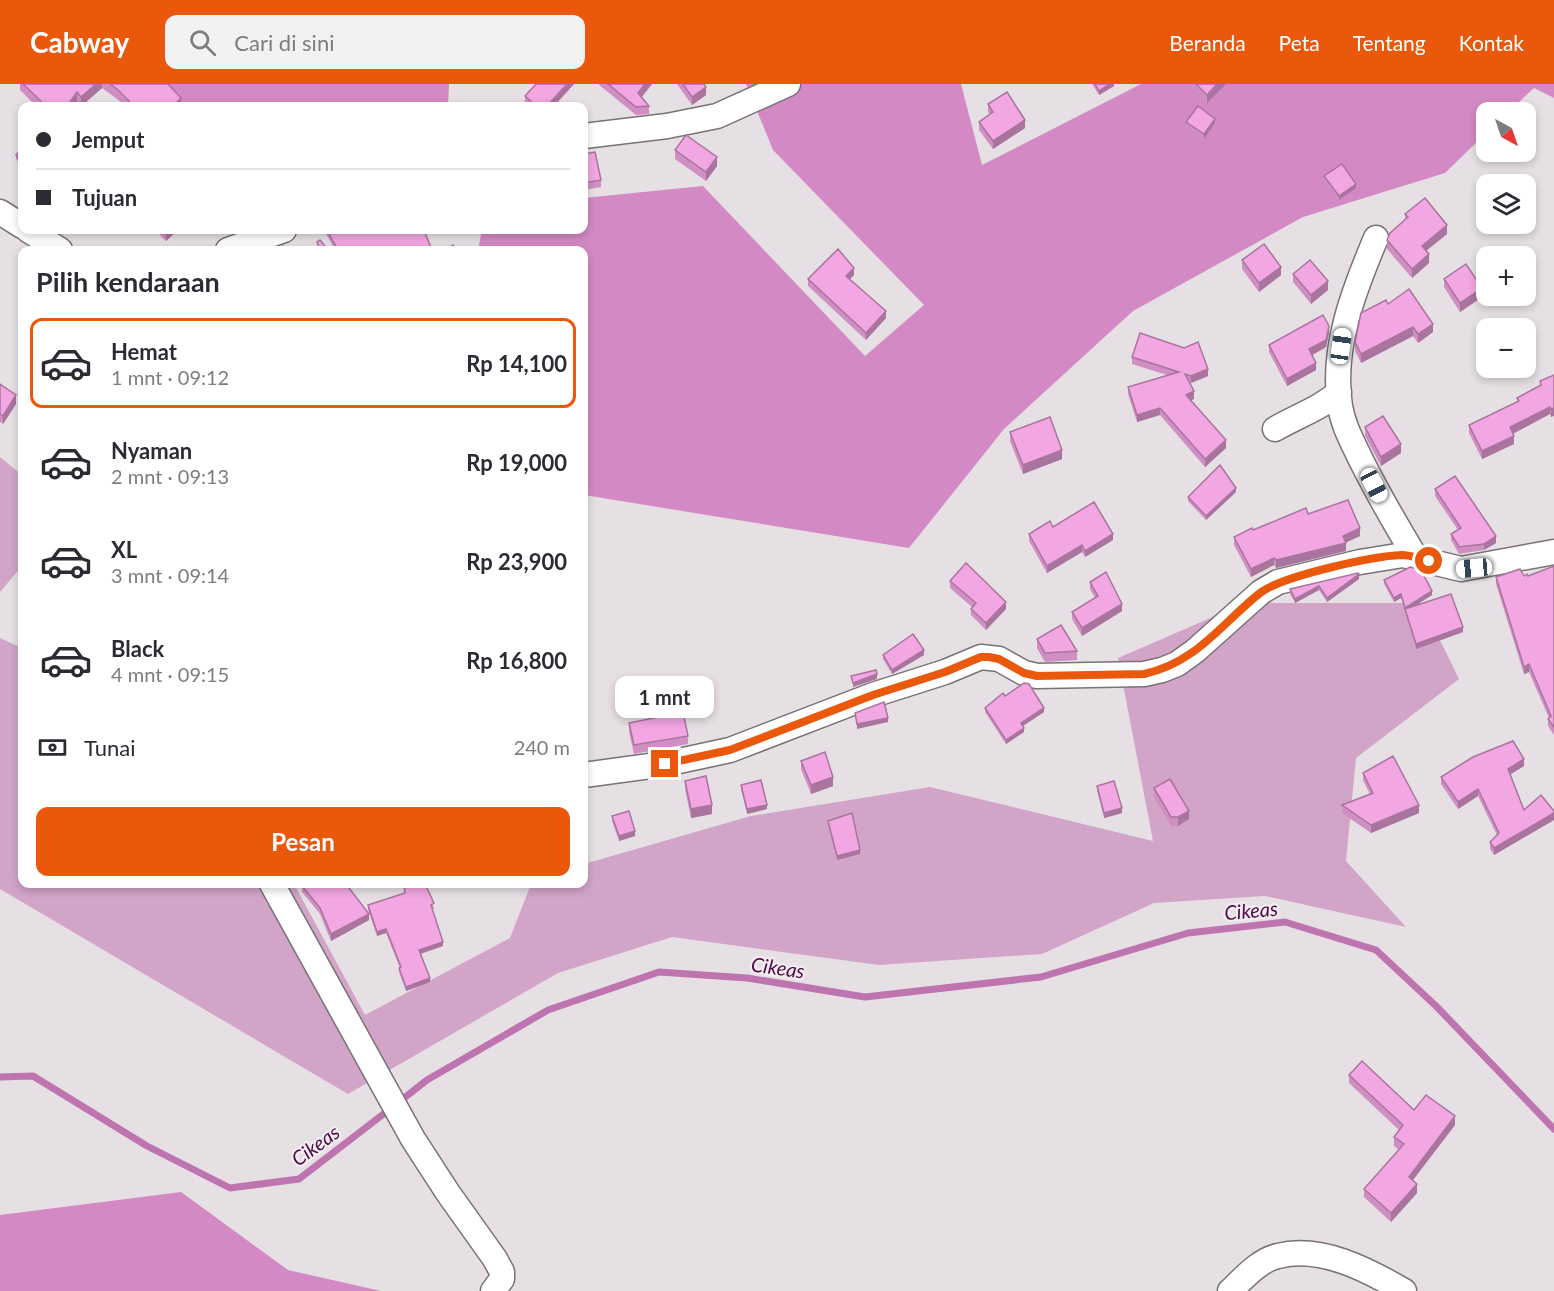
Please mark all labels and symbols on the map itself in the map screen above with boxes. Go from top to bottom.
north arrow [1476,102,1536,162]
car [1330,327,1352,365]
car [1358,465,1390,505]
route start [1415,547,1442,574]
car [1455,557,1493,579]
callout: 1 mnt [616,677,714,719]
route end [651,750,678,777]
water label: Cikeas [1223,896,1279,924]
water label: Cikeas [750,951,806,983]
water label: Cikeas [286,1119,344,1171]

